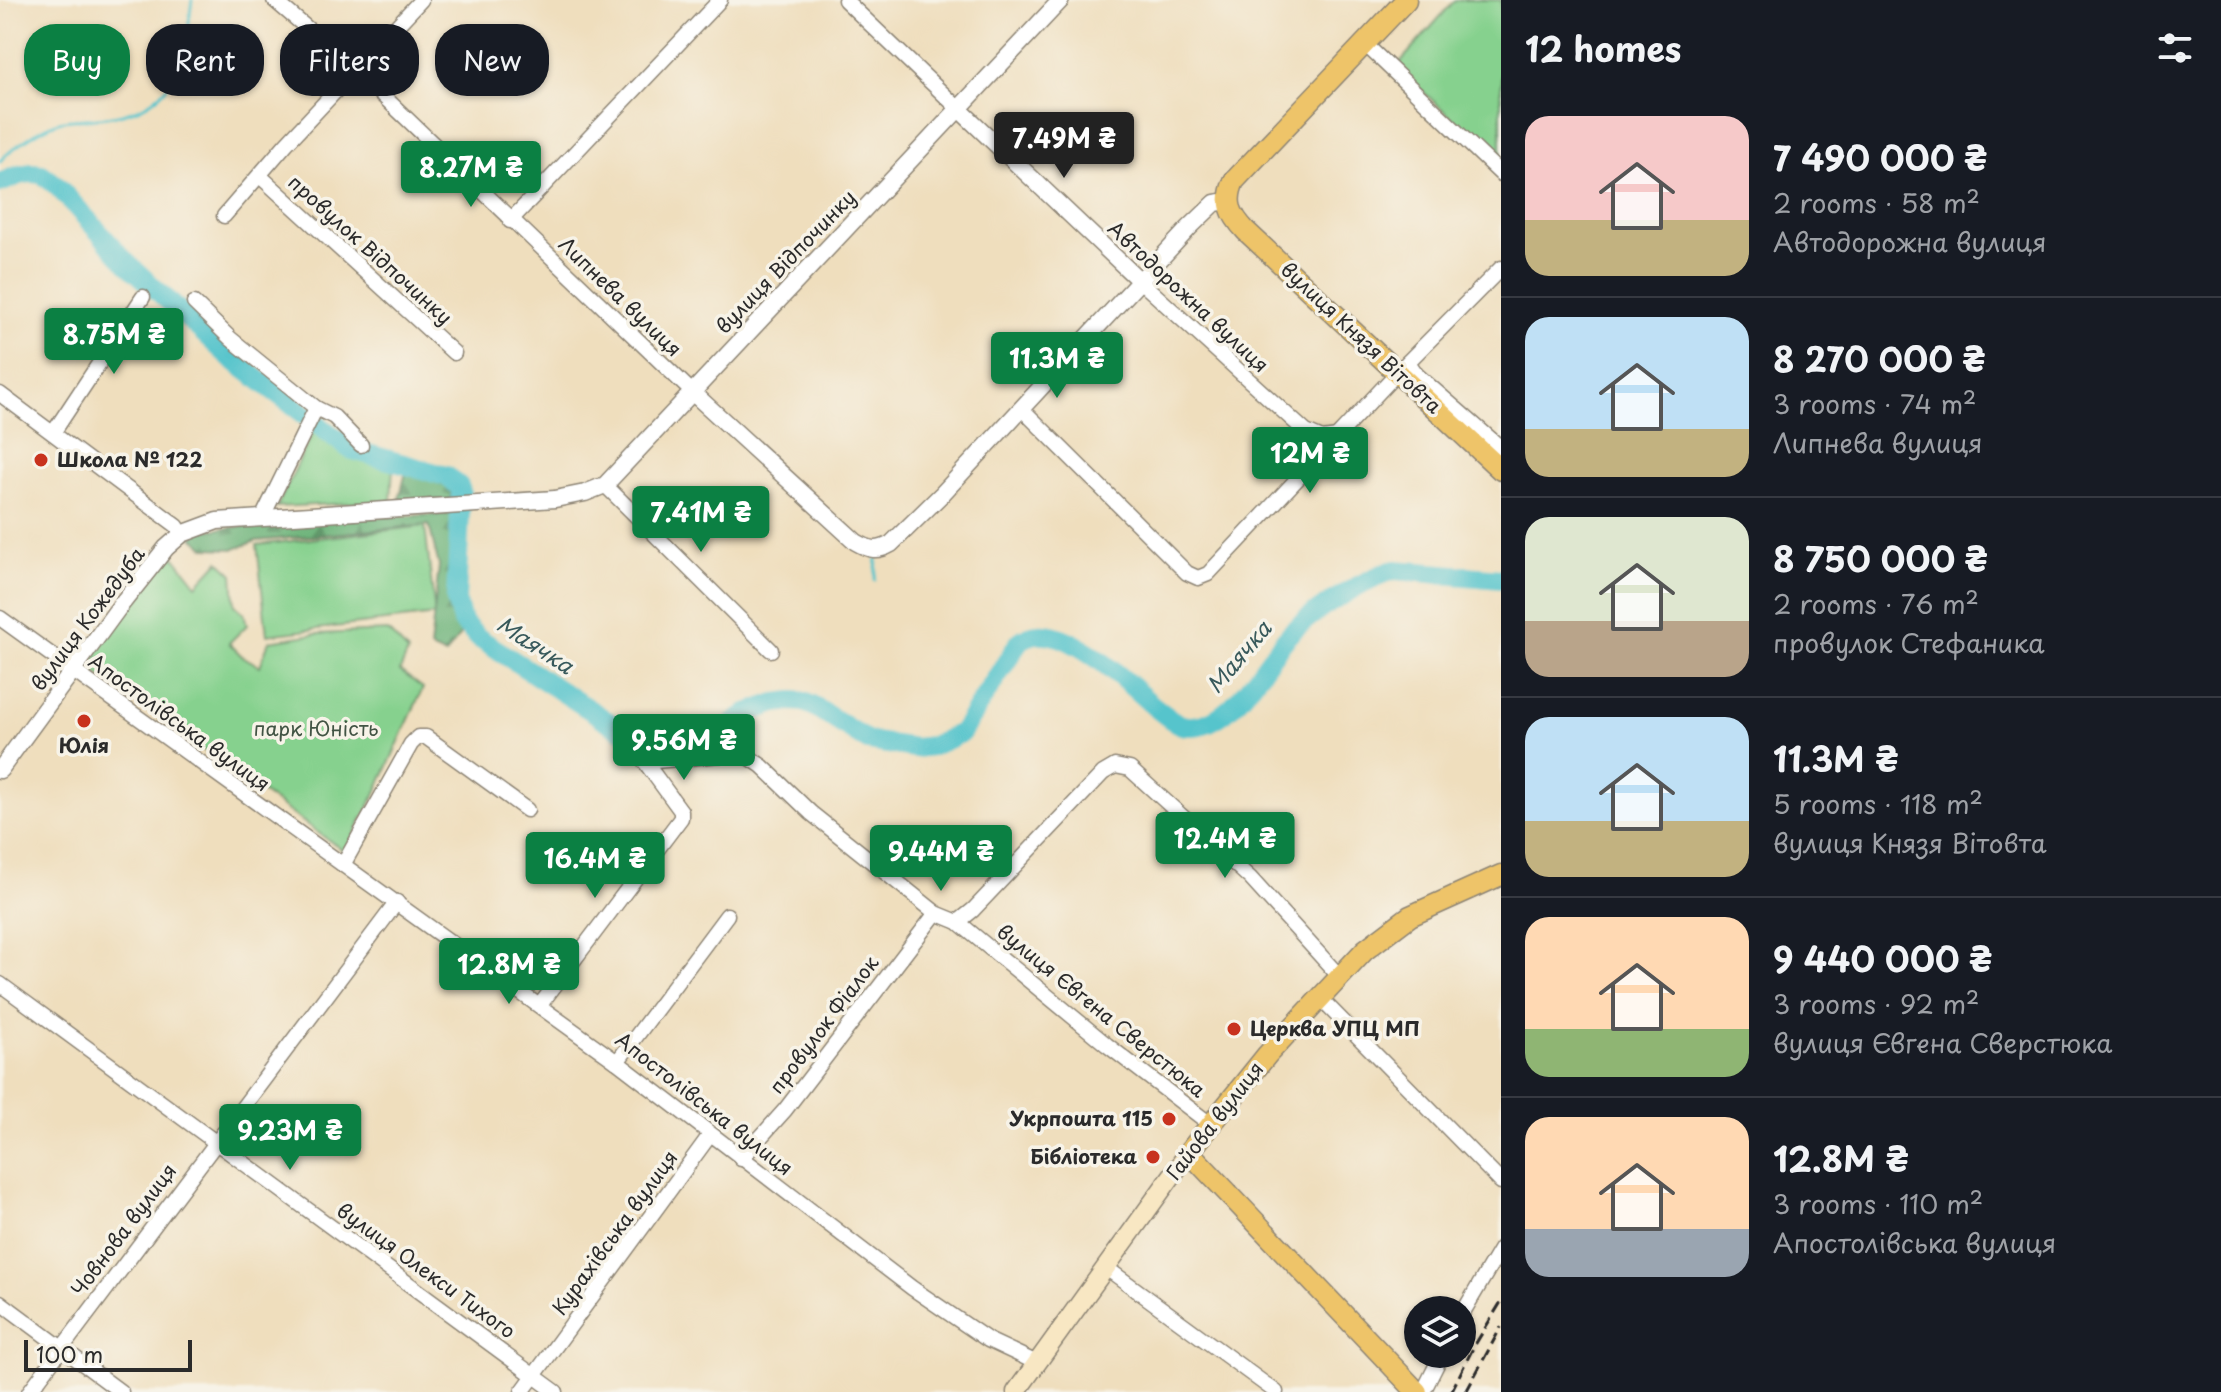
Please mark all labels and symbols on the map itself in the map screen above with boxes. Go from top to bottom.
pin: 7.49M ₴ [990,112,1138,180]
pin: 8.27M ₴ [397,141,545,209]
street label: провулок Відпочинку [282,167,459,331]
street label: вулиця Відпочинку [708,182,862,340]
street label: Автодорожна вулиця [1101,214,1276,379]
street label: Липнева вулиця [552,230,689,363]
street label: вулиця Князя Вітовта [1274,255,1449,421]
pin: 8.75M ₴ [40,308,188,376]
pin: 11.3M ₴ [983,332,1131,400]
pin: 12M ₴ [1254,427,1366,495]
place label: Школа № 122 [57,444,202,474]
marker: Школа № 122 [32,451,50,469]
pin: 7.41M ₴ [627,486,775,554]
street label: вулиця Кожедуба [23,540,152,697]
water label: Маячка [491,607,582,682]
water label: Маячка [1198,612,1279,699]
street label: Апостолівська вулиця [83,646,277,798]
marker: Юлія [75,712,93,730]
park label: парк Юність [253,713,379,743]
pin: 9.56M ₴ [610,714,758,782]
place label: Юлія [59,730,109,760]
pin: 12.4M ₴ [1151,812,1299,880]
pin: 9.44M ₴ [867,825,1015,893]
pin: 16.4M ₴ [521,832,669,900]
street label: вулиця Євгена Сверстюка [991,916,1213,1104]
pin: 12.8M ₴ [435,938,583,1006]
street label: провулок Фіалок [761,949,885,1100]
place label: Церква УПЦ МП [1250,1013,1420,1043]
marker: Церква УПЦ МП [1225,1020,1243,1038]
street label: Апостолівська вулиця [610,1024,800,1182]
street label: Гайова вулиця [1158,1055,1270,1186]
place label: Укрпошта 115 [1009,1103,1153,1133]
pin: 9.23M ₴ [216,1104,364,1172]
marker: Укрпошта 115 [1160,1110,1178,1128]
place label: Бібліотека [1030,1141,1137,1171]
street label: Курахівська вулиця [544,1144,684,1321]
marker: Бібліотека [1144,1148,1162,1166]
street label: Човнова вулиця [63,1157,183,1302]
street label: вулиця Олекси Тихого [331,1195,522,1345]
scale bar [24,1336,192,1372]

